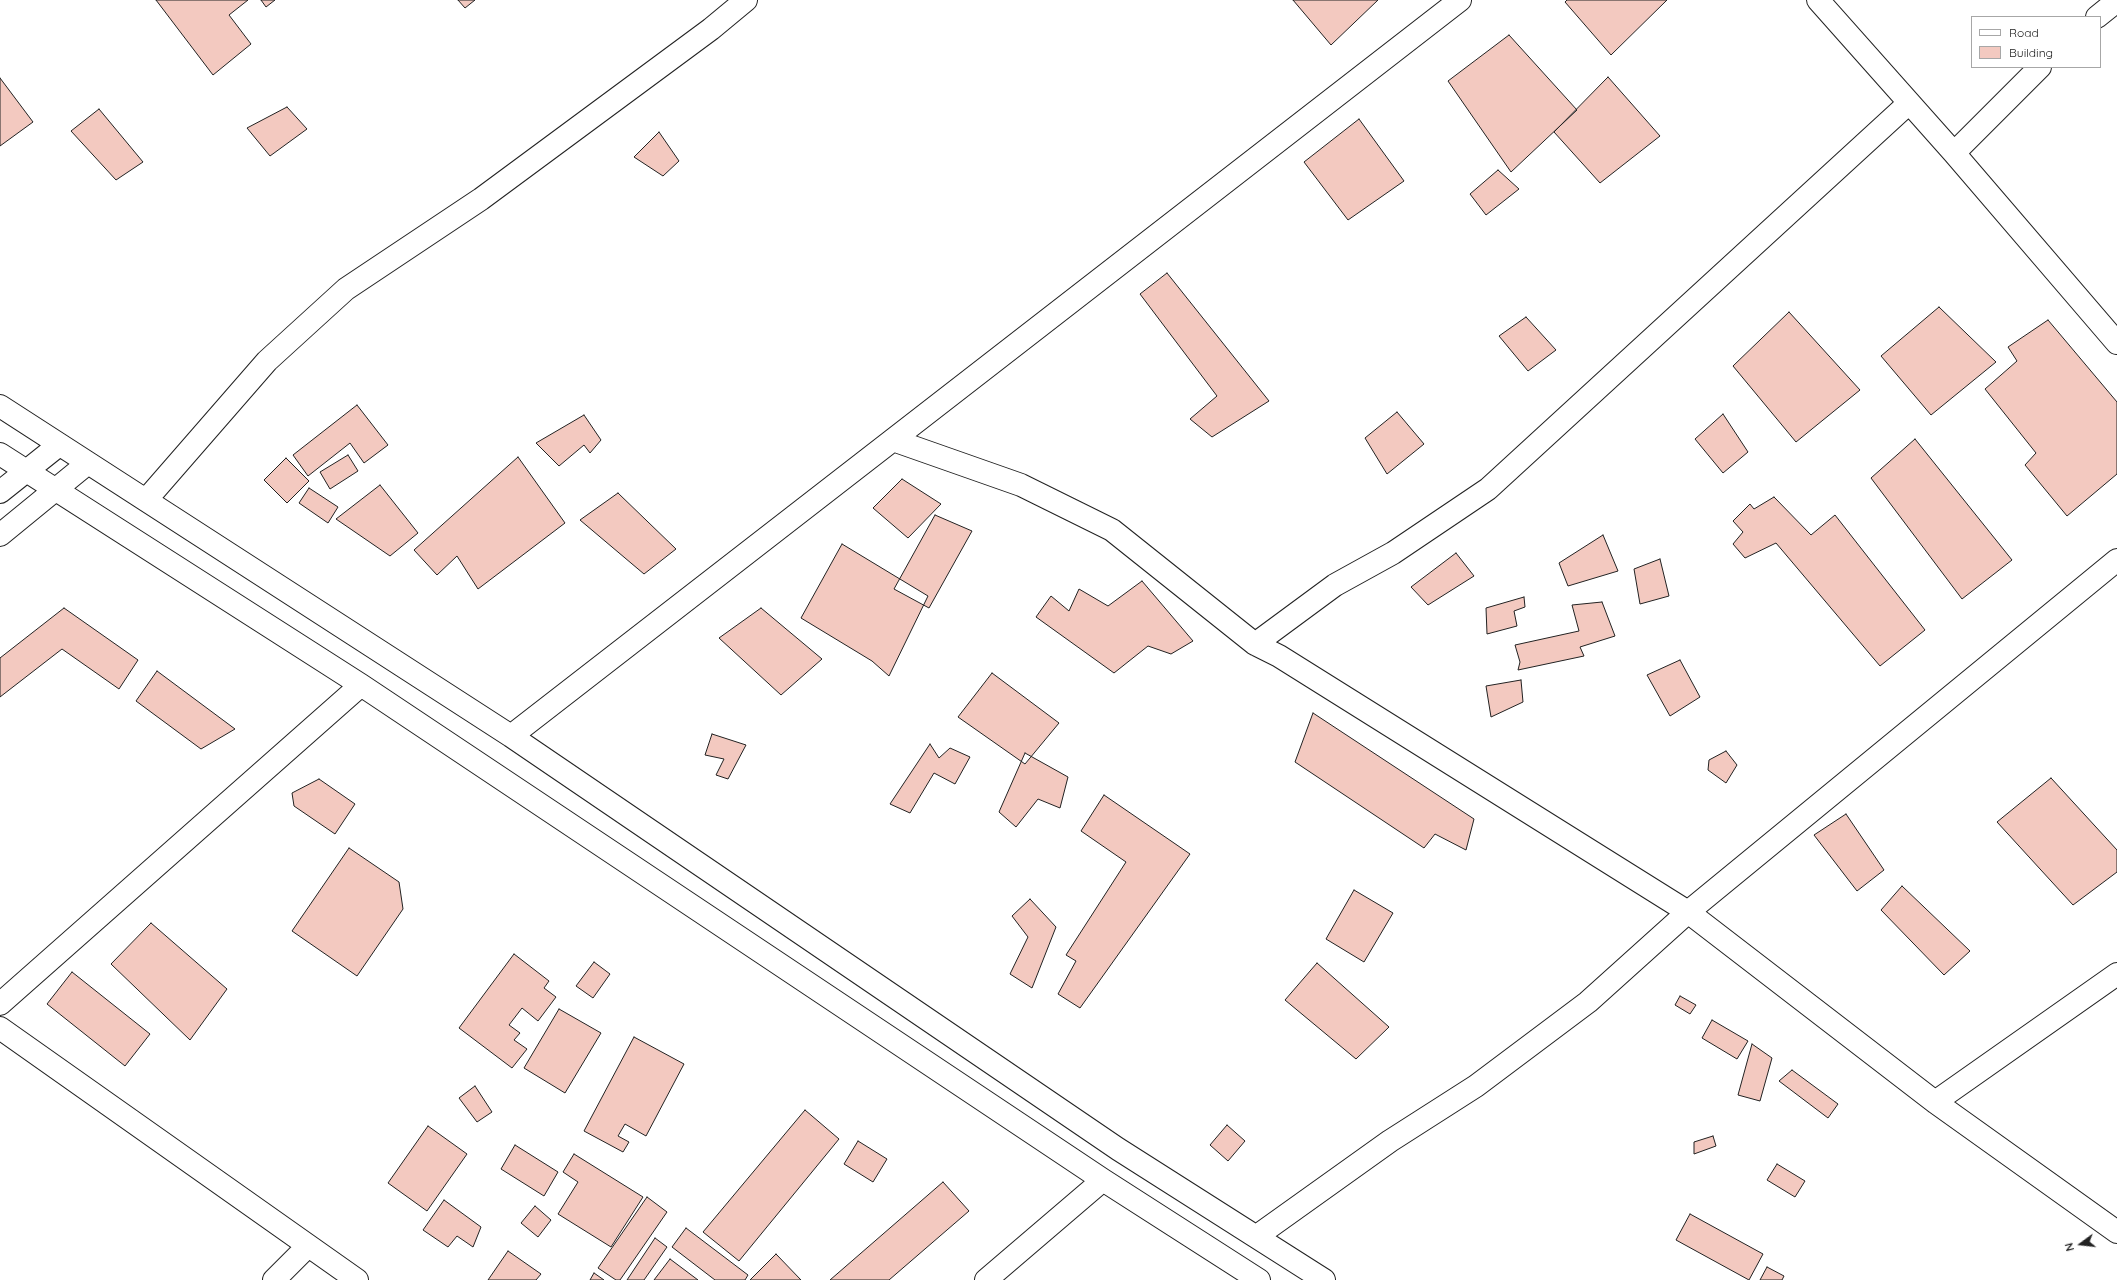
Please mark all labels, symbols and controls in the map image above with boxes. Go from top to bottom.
legend [1971,16,2101,68]
text: Road [2009,25,2039,40]
text: Building [2009,45,2053,60]
north arrow [2061,1224,2101,1264]
text: N [2062,1241,2077,1253]

